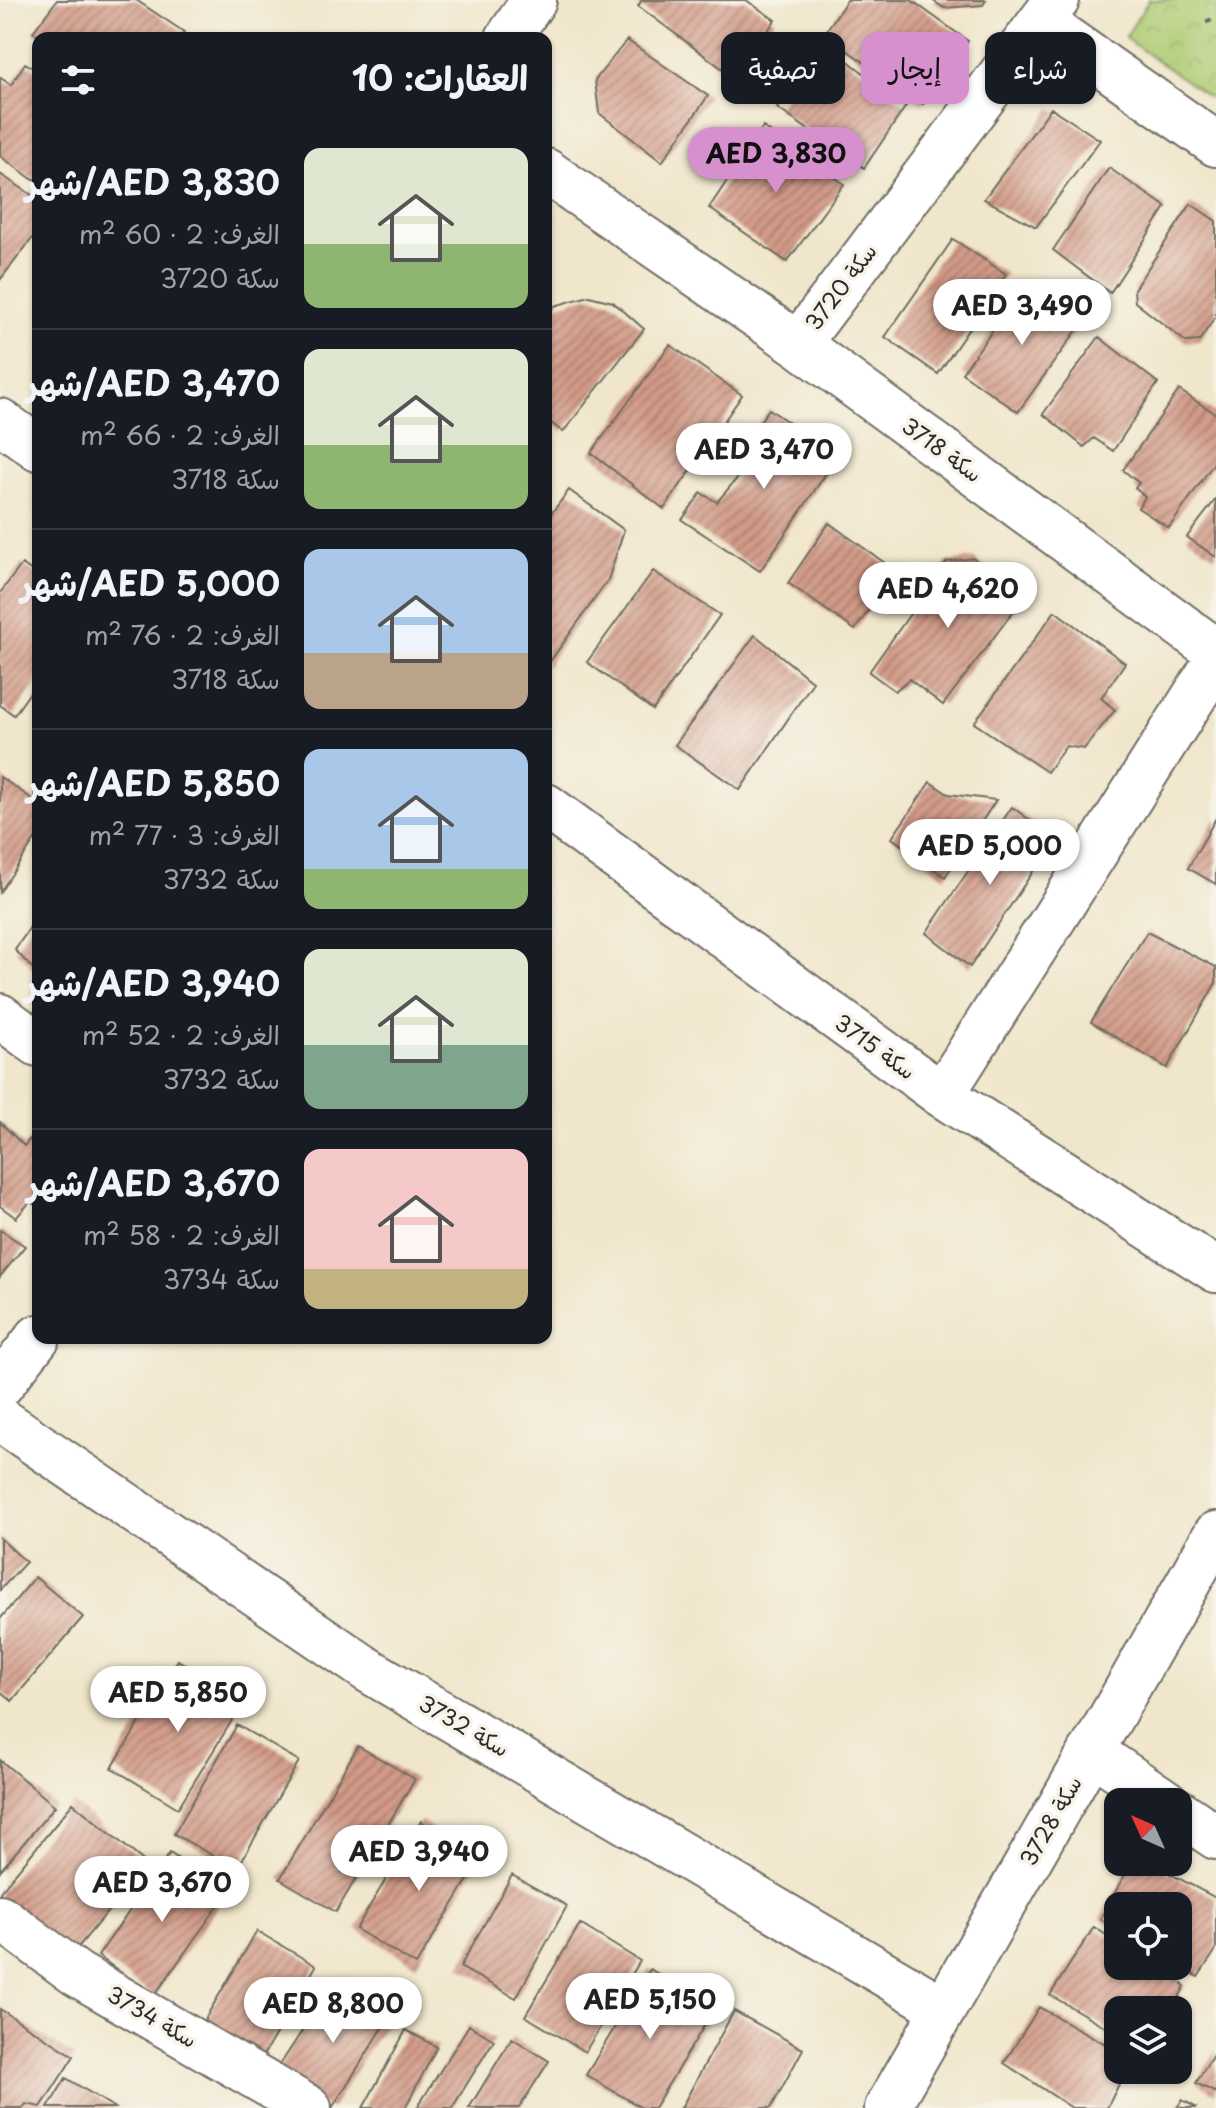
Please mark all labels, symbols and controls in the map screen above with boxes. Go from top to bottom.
chip: تصفية [721,32,845,104]
chip: إيجار [861,32,969,104]
chip: شراء [985,32,1096,104]
text: العقارات: 10 [352,51,528,103]
icon: filters [56,58,100,102]
pin: AED 3,830 [684,127,868,195]
text: AED 3,830 [706,133,846,172]
text: AED 3,830/شهر [26,155,280,207]
icon: home [368,180,464,276]
text: الغرف: 2 · 60 m² [79,214,280,253]
street label: سكة 3720 [796,235,884,337]
text: سكة 3720 [159,258,280,297]
pin: AED 3,490 [930,279,1114,347]
text: AED 3,490 [951,285,1093,324]
text: AED 3,470/شهر [26,356,280,408]
icon: home [368,381,464,477]
street label: سكة 3718 [896,408,990,489]
text: الغرف: 2 · 66 m² [80,415,280,454]
pin: AED 3,470 [672,423,856,491]
text: AED 3,470 [694,429,834,468]
text: سكة 3718 [171,459,280,498]
text: AED 5,000/شهر [21,556,280,608]
pin: AED 4,620 [856,562,1040,630]
text: AED 4,620 [877,568,1019,607]
icon: home [368,581,464,677]
text: الغرف: 2 · 76 m² [85,615,280,654]
text: سكة 3718 [171,659,280,698]
text: AED 5,850/شهر [27,756,280,808]
icon: home [368,781,464,877]
text: الغرف: 3 · 77 m² [89,815,280,854]
pin: AED 5,000 [898,819,1082,887]
text: AED 5,000 [918,825,1062,864]
text: سكة 3732 [163,859,280,898]
text: AED 3,940/شهر [25,956,280,1008]
icon: home [368,981,464,1077]
street label: سكة 3715 [828,1005,923,1087]
text: الغرف: 2 · 52 m² [82,1015,280,1054]
text: سكة 3732 [163,1059,280,1098]
text: AED 3,670/شهر [27,1156,280,1208]
icon: home [368,1181,464,1277]
text: الغرف: 2 · 58 m² [83,1215,280,1254]
text: سكة 3734 [162,1259,280,1298]
pin: AED 5,850 [86,1666,270,1734]
text: AED 5,850 [108,1672,248,1711]
street label: سكة 3732 [414,1686,516,1764]
street label: سكة 3728 [1010,1769,1089,1872]
north arrow [1104,1788,1192,1876]
map controls [1104,1788,1192,2084]
pin: AED 3,940 [327,1825,511,1893]
text: AED 3,940 [349,1831,489,1870]
pin: AED 3,670 [70,1856,254,1924]
text: AED 3,670 [92,1862,232,1901]
button: locate [1104,1892,1192,1980]
pin: AED 5,150 [558,1973,742,2041]
street label: سكة 3734 [101,1977,204,2055]
pin: AED 8,800 [241,1977,425,2045]
text: AED 5,150 [584,1979,716,2018]
text: AED 8,800 [262,1983,404,2022]
button: layers [1104,1996,1192,2084]

